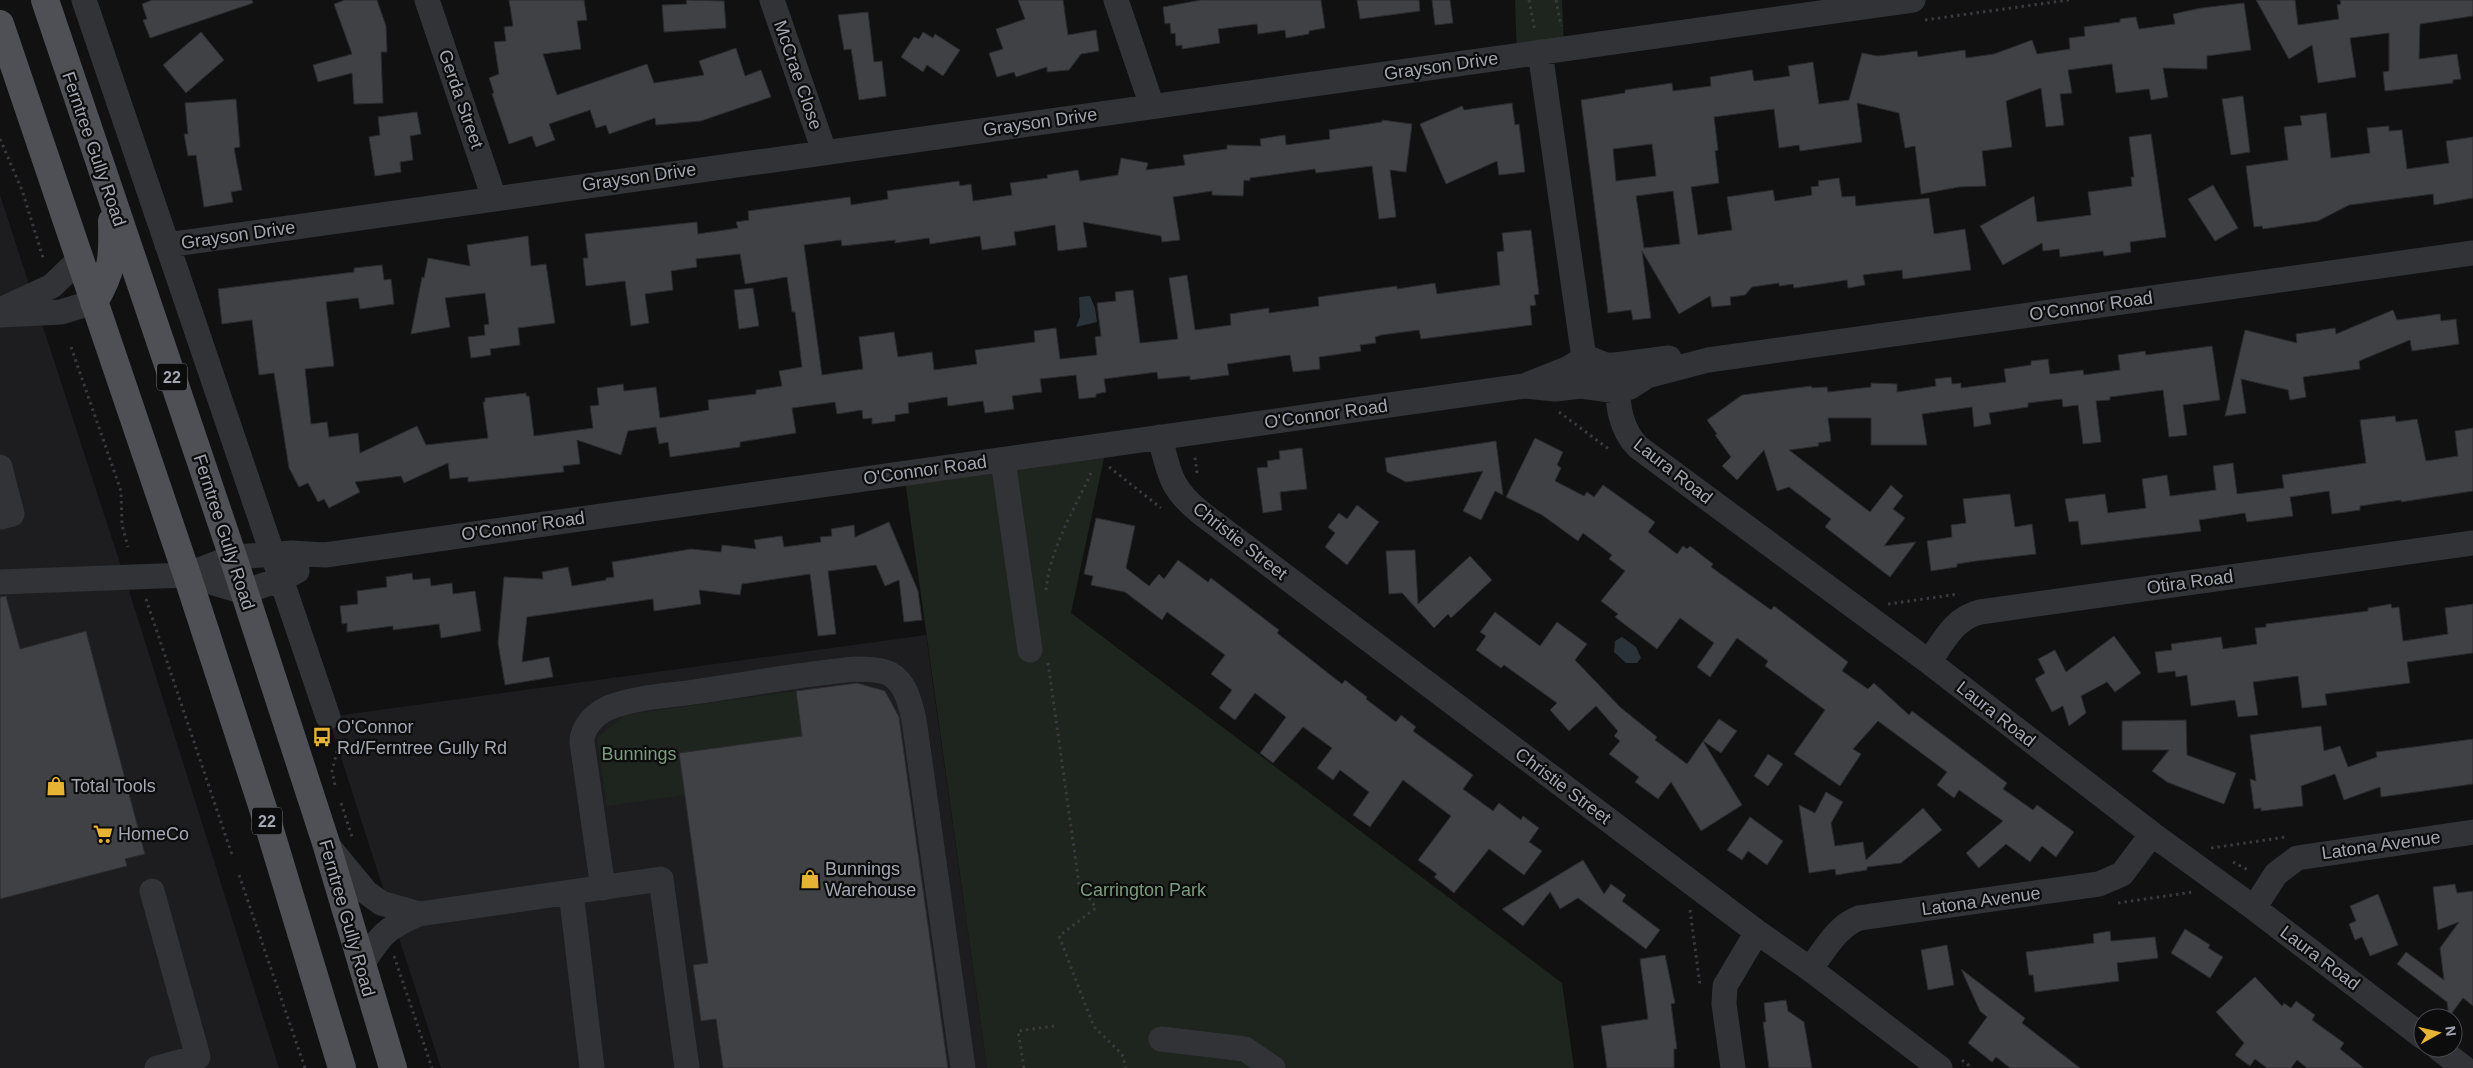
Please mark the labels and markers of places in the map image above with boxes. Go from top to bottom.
place label: O'Connor Rd/Ferntree Gully Rd [337,717,507,758]
bus stop icon: O'Connor Rd/Ferntree Gully Rd [311,726,333,748]
shop icon: Total Tools [45,775,67,797]
place label: Total Tools [71,776,156,796]
supermarket icon: HomeCo [92,823,114,845]
place label: HomeCo [118,824,189,844]
place label: Bunnings Warehouse [825,859,916,900]
shop icon: Bunnings Warehouse [799,868,821,890]

